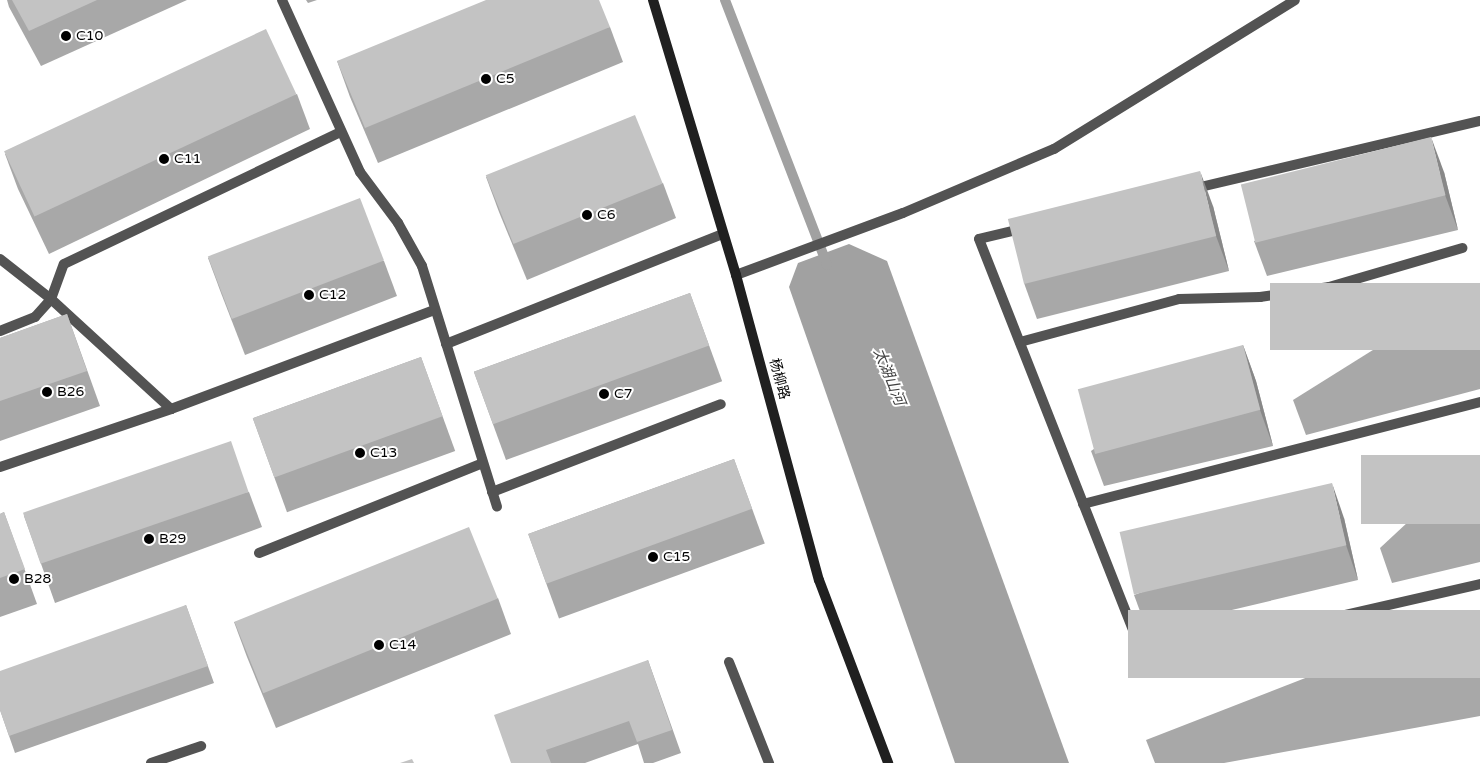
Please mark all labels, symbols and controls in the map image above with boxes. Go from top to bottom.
place label: C10 [76,28,103,44]
marker: C10 [60,30,72,42]
place label: C5 [496,71,515,87]
marker: C5 [480,73,492,85]
place label: C11 [174,151,201,167]
marker: C11 [158,153,170,165]
place label: C6 [597,207,616,223]
marker: C6 [581,209,593,221]
place label: C12 [319,287,346,303]
marker: C12 [303,289,315,301]
water label: 太湖山河 [869,346,909,408]
street label: 杨柳路 [765,357,793,401]
place label: B26 [57,384,84,400]
marker: B26 [41,386,53,398]
place label: C7 [614,386,633,402]
marker: C7 [598,388,610,400]
place label: C13 [370,445,397,461]
marker: C13 [354,447,366,459]
place label: B29 [159,531,186,547]
marker: B29 [143,533,155,545]
place label: C15 [663,549,690,565]
marker: C15 [647,551,659,563]
place label: B28 [24,571,51,587]
marker: B28 [8,573,20,585]
place label: C14 [389,637,416,653]
marker: C14 [373,639,385,651]

